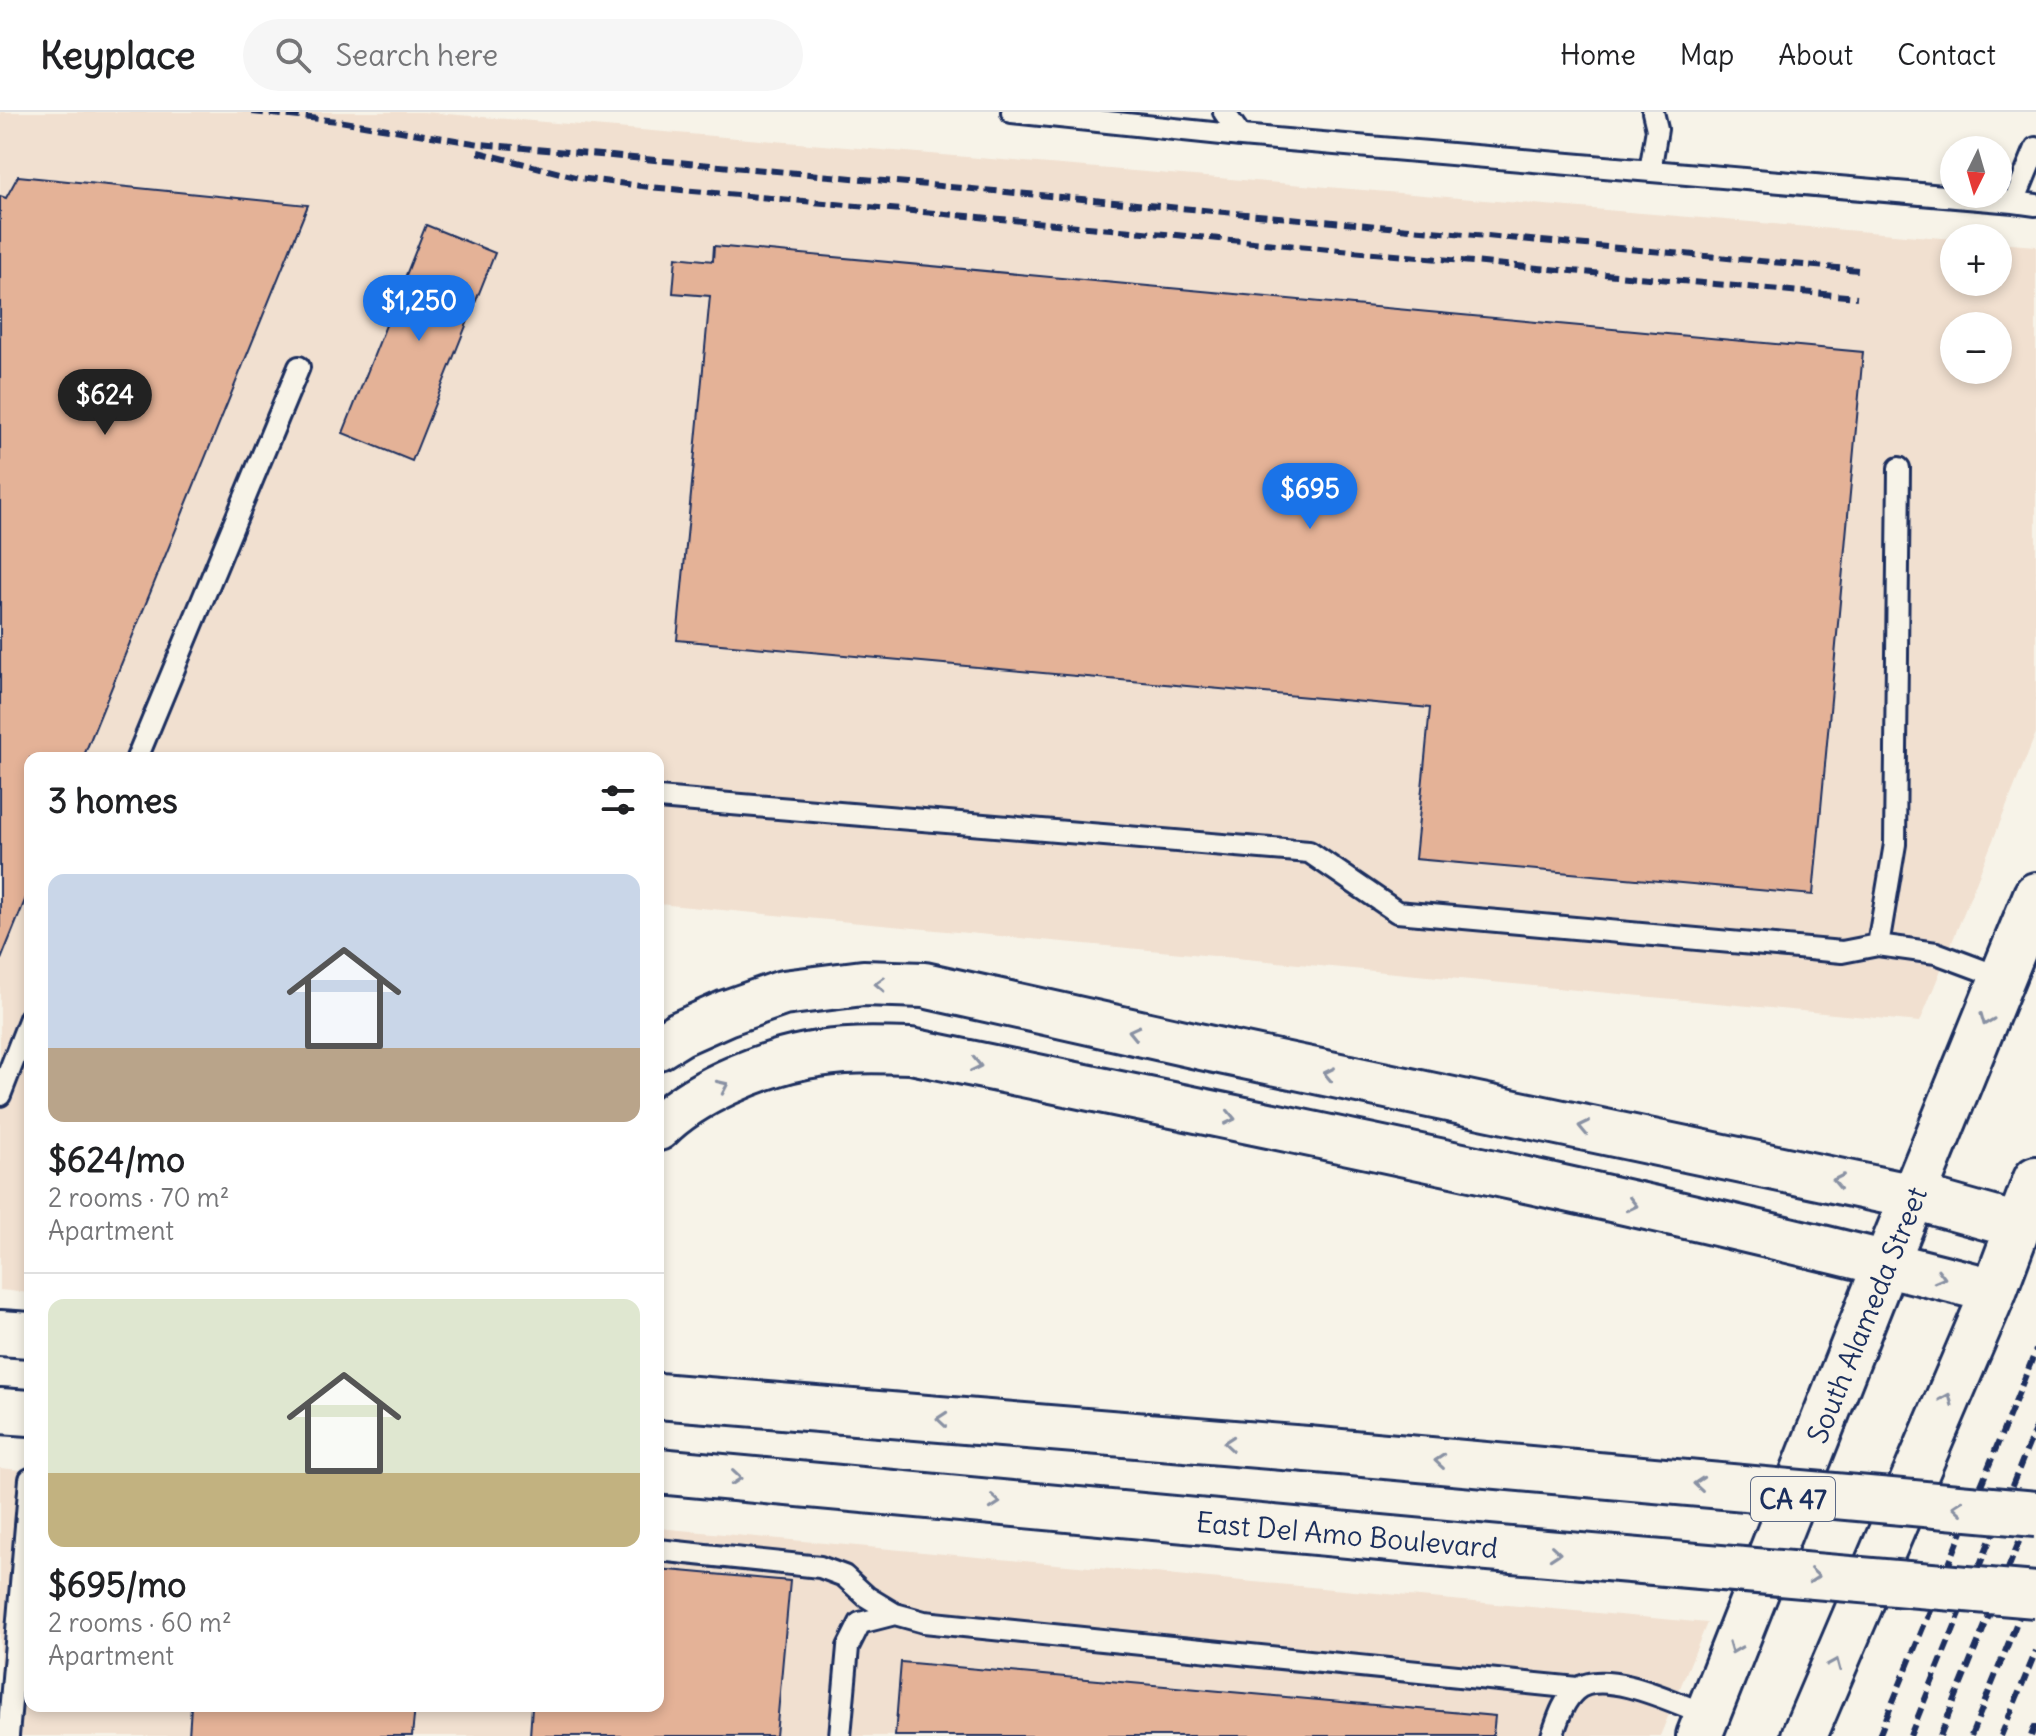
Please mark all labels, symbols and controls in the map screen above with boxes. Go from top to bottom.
search box [243,19,803,91]
text: Keyplace [40,32,195,79]
icon: search [271,33,315,77]
text: Search here [335,36,498,74]
text: Home [1560,37,1636,73]
text: Map [1680,37,1734,73]
text: About [1778,37,1853,73]
text: Contact [1897,37,1996,73]
north arrow [1940,136,2012,208]
map controls [1940,136,2012,384]
button: + [1940,224,2012,296]
pin: $1,250 [354,275,484,343]
text: $1,250 [381,284,457,317]
button: − [1940,312,2012,384]
pin: $624 [58,369,152,437]
text: $624 [76,378,134,411]
pin: $695 [1263,463,1357,531]
text: $695 [1280,472,1340,505]
icon: filters [596,778,640,822]
text: 3 homes [48,779,178,822]
icon: home [272,926,416,1070]
one-way arrow [873,975,886,992]
one-way arrow [1979,1012,1996,1026]
one-way arrow [1128,1024,1142,1041]
one-way arrow [968,1056,982,1073]
one-way arrow [1323,1066,1336,1083]
one-way arrow [714,1080,729,1096]
one-way arrow [1223,1109,1236,1126]
one-way arrow [1577,1120,1590,1137]
text: $624/mo [48,1138,185,1181]
one-way arrow [1832,1173,1845,1190]
text: 2 rooms · 70 m² [48,1181,229,1214]
street label: South Alameda Street [1799,1181,1935,1449]
one-way arrow [1625,1196,1639,1213]
text: Apartment [48,1214,174,1247]
one-way arrow [1933,1267,1947,1284]
icon: home [272,1351,416,1495]
one-way arrow [1938,1393,1954,1407]
one-way arrow [935,1411,948,1428]
one-way arrow [1222,1435,1235,1452]
one-way arrow [1433,1453,1446,1470]
one-way arrow [730,1469,743,1486]
one-way arrow [1692,1476,1705,1493]
road number: CA 47 [1751,1477,1835,1521]
one-way arrow [988,1493,1001,1510]
one-way arrow [1951,1499,1964,1516]
street label: East Del Amo Boulevard [1195,1504,1499,1566]
one-way arrow [1549,1545,1562,1562]
text: $695/mo [48,1563,186,1606]
one-way arrow [1808,1567,1821,1584]
text: 2 rooms · 60 m² [48,1606,232,1639]
text: Apartment [48,1639,174,1672]
one-way arrow [1727,1640,1744,1654]
one-way arrow [1825,1658,1841,1672]

